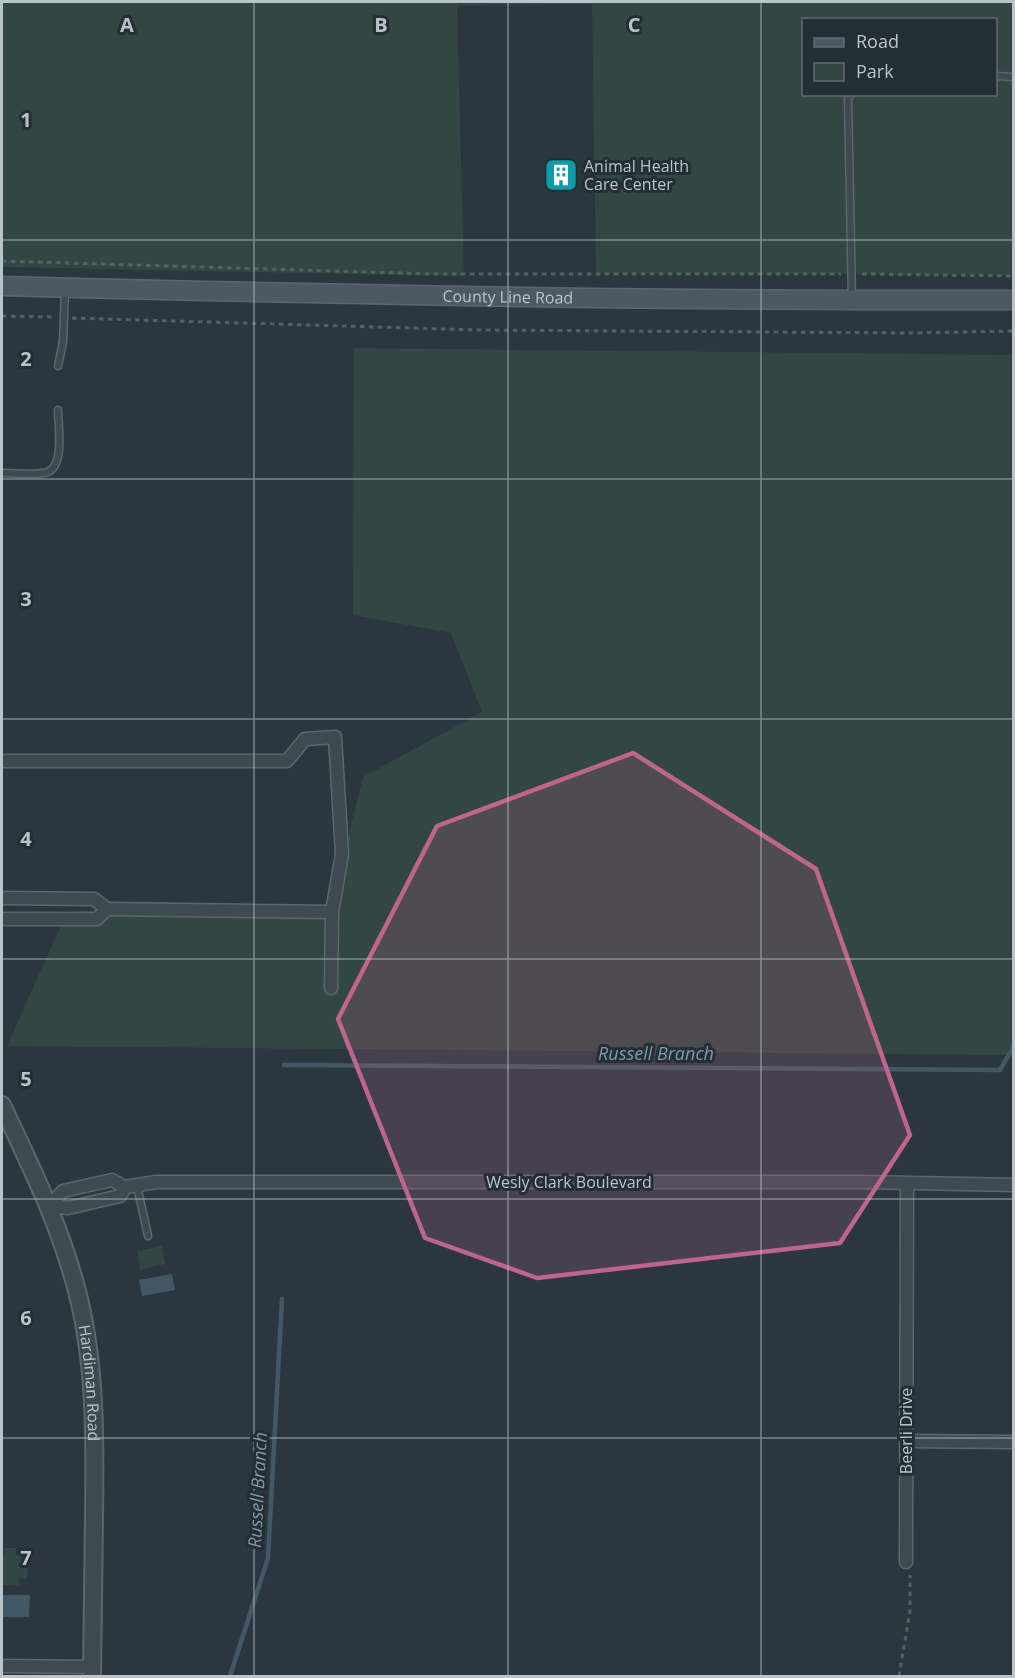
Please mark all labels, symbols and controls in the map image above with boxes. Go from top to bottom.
text: A [120,11,134,38]
text: B [374,11,388,38]
text: C [628,11,641,38]
legend [802,18,997,96]
text: Road [856,29,899,53]
text: Park [856,59,894,83]
text: 1 [20,106,32,133]
place label: Animal Health Care Center [584,155,689,195]
building icon: Animal Health Care Center [543,157,579,193]
street label: County Line Road [442,285,573,309]
text: 2 [20,345,32,372]
text: 3 [20,585,32,612]
text: 4 [20,825,32,852]
water label: Russell Branch [598,1041,714,1065]
text: 5 [20,1065,32,1092]
street label: Wesly Clark Boulevard [486,1171,652,1193]
text: 6 [20,1304,32,1331]
street label: Hardiman Road [74,1323,105,1441]
street label: Beerli Drive [895,1388,917,1474]
water label: Russell Branch [242,1431,272,1548]
text: 7 [20,1544,32,1571]

